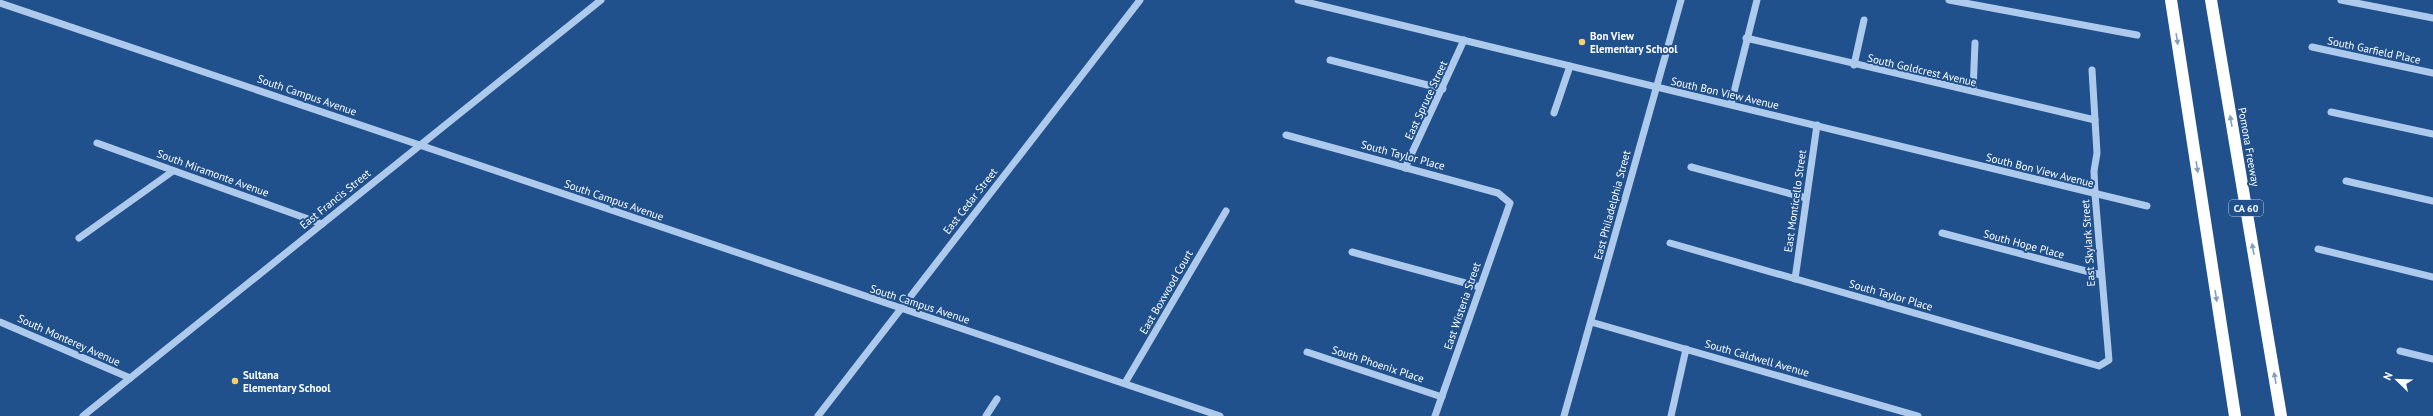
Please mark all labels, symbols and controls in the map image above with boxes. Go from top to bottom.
place label: Bon View Elementary School [1590,29,1678,56]
one-way arrow [2174,33,2180,45]
street label: South Garfield Place [2326,33,2422,67]
marker: Bon View Elementary School [1577,37,1587,47]
street label: South Goldcrest Avenue [1866,51,1978,89]
street label: East Spruce Street [1402,58,1451,142]
street label: South Campus Avenue [255,71,359,119]
street label: South Bon View Avenue [1669,74,1781,112]
street label: Pomona Freeway [2235,106,2263,188]
one-way arrow [2228,115,2234,127]
street label: South Taylor Place [1359,137,1447,173]
street label: South Miramonte Avenue [155,146,271,200]
street label: East Monticello Street [1781,148,1809,253]
street label: East Philadelphia Street [1591,149,1633,261]
street label: South Bon View Avenue [1985,150,2096,190]
one-way arrow [2194,161,2200,173]
street label: East Cedar Street [940,165,1000,237]
street label: East Francis Street [297,166,373,232]
street label: South Campus Avenue [562,176,666,224]
street label: East Skylark Street [2078,199,2098,287]
road number: CA 60 [2229,200,2263,216]
street label: South Hope Place [1982,226,2066,262]
one-way arrow [2250,243,2256,255]
street label: East Boxwood Court [1136,247,1196,336]
street label: East Wisteria Street [1440,260,1484,352]
street label: South Taylor Place [1848,276,1935,314]
street label: South Campus Avenue [868,281,972,327]
one-way arrow [2213,290,2219,302]
street label: South Monterey Avenue [15,311,123,369]
street label: South Caldwell Avenue [1703,336,1811,380]
street label: South Phoenix Place [1330,342,1426,386]
north arrow [2377,360,2417,400]
place label: Sultana Elementary School [243,368,331,395]
text: N [2380,370,2396,382]
one-way arrow [2271,371,2277,384]
marker: Sultana Elementary School [230,376,240,386]

